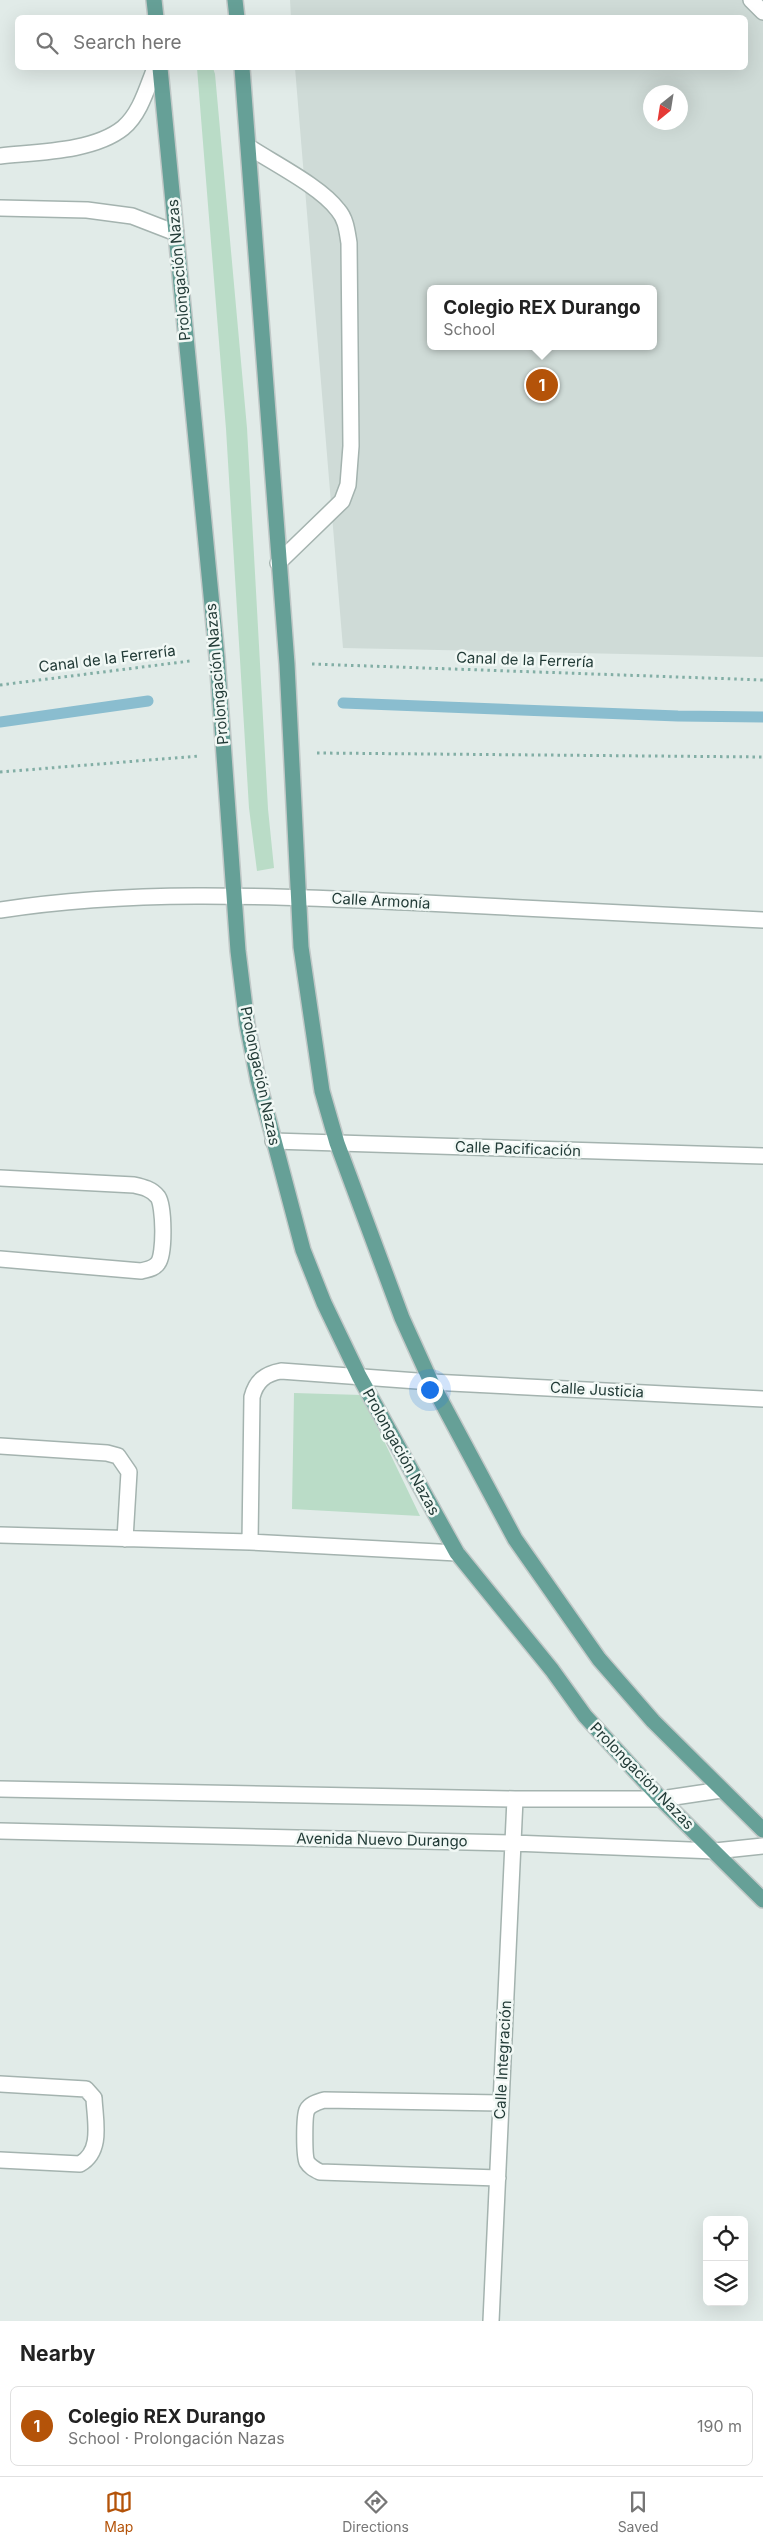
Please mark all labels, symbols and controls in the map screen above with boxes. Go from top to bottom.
search box [15,15,748,70]
icon: search [33,29,61,57]
text: Search here [73,31,182,54]
north arrow [643,85,688,130]
street label: Prolongación Nazas [163,199,194,341]
popup [427,285,657,350]
text: Colegio REX Durango [443,296,641,319]
text: School [443,319,495,339]
pin: 1 [526,366,558,404]
street label: Prolongación Nazas [201,603,232,745]
street label: Canal de la Ferrería [37,641,177,676]
street label: Canal de la Ferrería [456,648,594,671]
street label: Calle Armonía [331,888,431,913]
street label: Prolongación Nazas [236,1005,285,1147]
street label: Calle Pacificación [455,1137,581,1160]
your location [417,1377,443,1403]
street label: Calle Justicia [550,1378,645,1401]
street label: Prolongación Nazas [359,1385,444,1518]
street label: Prolongación Nazas [586,1718,698,1833]
street label: Avenida Nuevo Durango [296,1829,468,1850]
street label: Calle Integración [490,2000,515,2120]
map controls [703,2216,748,2306]
button: locate [703,2216,748,2261]
button: layers [703,2261,748,2306]
text: Nearby [20,2341,95,2366]
text: Colegio REX Durango [68,2405,266,2428]
text: 1 [34,2416,40,2436]
text: 190 m [697,2416,742,2436]
text: School · Prolongación Nazas [68,2428,285,2448]
tab: Map [104,2488,133,2535]
tab: Directions [342,2488,409,2535]
tab: Saved [618,2488,659,2535]

